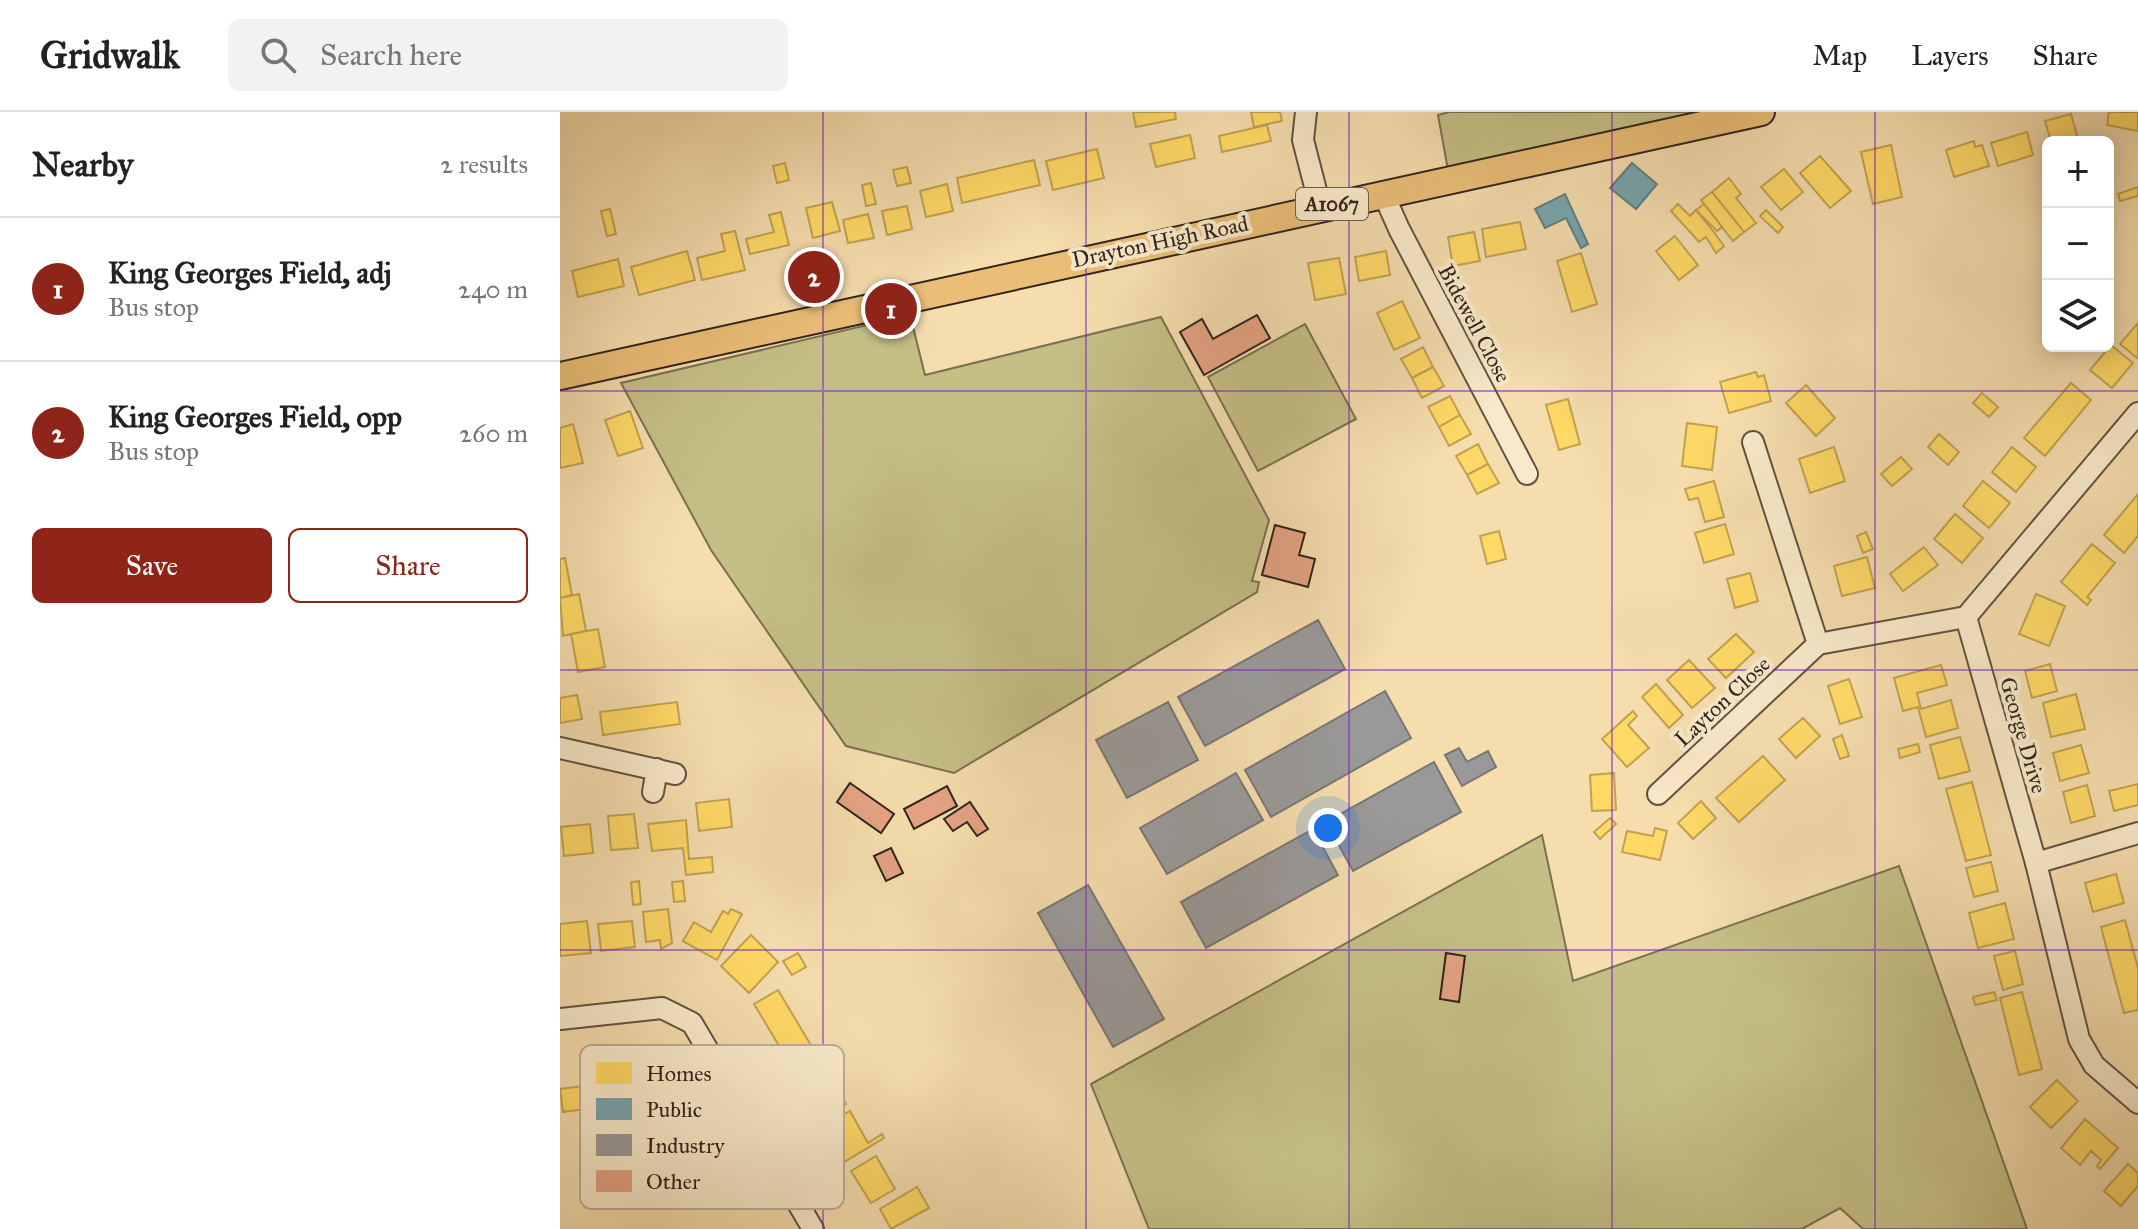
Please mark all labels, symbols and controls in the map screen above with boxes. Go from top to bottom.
search box [228,19,788,91]
text: Gridwalk [40,32,180,78]
icon: search [256,33,300,77]
text: Search here [320,37,462,73]
text: Map [1812,38,1867,73]
text: Layers [1911,38,1989,73]
text: Share [2033,38,2098,73]
map controls [2042,136,2114,352]
button: + [2042,136,2114,208]
text: Nearby [32,144,134,185]
text: 2 results [440,148,528,180]
road number: A1067 [1296,188,1368,220]
button: − [2042,208,2114,280]
street label: Drayton High Road [1069,210,1251,273]
pin: 2 [788,247,840,307]
text: King Georges Field, adj [108,255,392,291]
street label: Bidewell Close [1432,260,1517,387]
text: 1 [53,273,63,305]
text: 240 m [458,273,528,305]
pin: 1 [865,279,917,339]
button: layers [2042,280,2114,352]
text: Bus stop [108,291,199,323]
text: King Georges Field, opp [108,399,402,435]
text: 2 [52,417,64,449]
text: 260 m [459,417,528,449]
text: Bus stop [108,435,199,467]
button: Save [32,528,272,603]
button: Share [288,528,528,603]
street label: Layton Close [1669,650,1776,752]
street label: George Drive [1994,674,2053,796]
your location [1308,808,1348,848]
legend [580,1045,844,1209]
text: Homes [646,1060,712,1087]
text: Public [646,1096,702,1123]
text: Industry [646,1132,725,1159]
text: Other [646,1168,701,1195]

